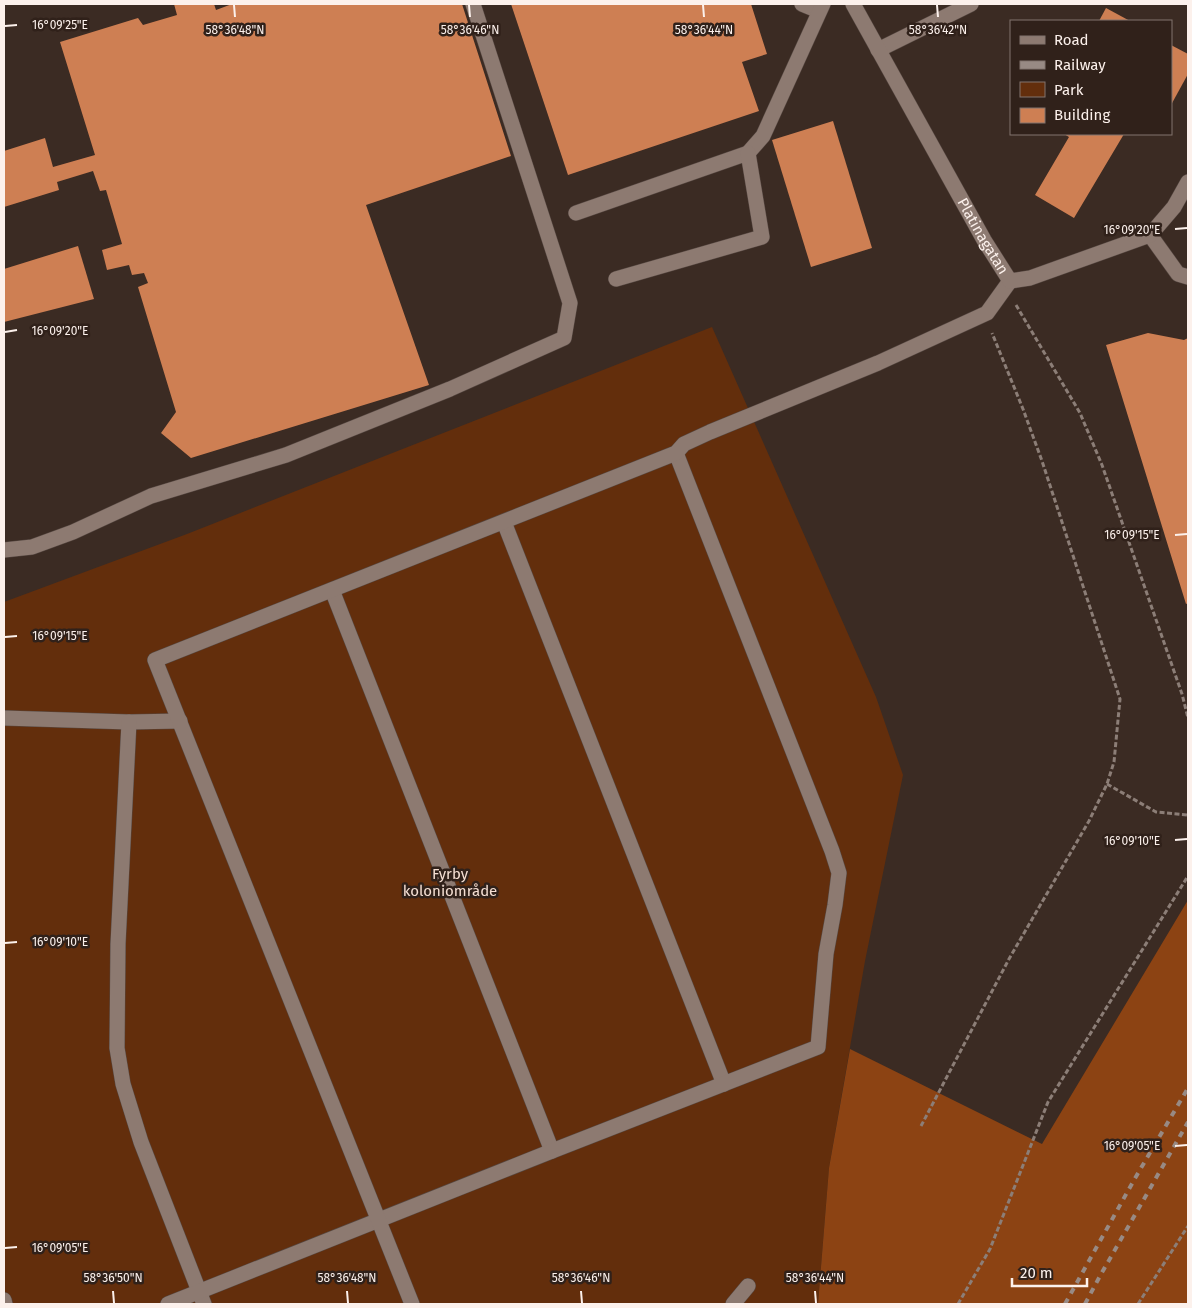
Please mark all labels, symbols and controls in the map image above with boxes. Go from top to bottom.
text: 16°09'25"E [32,18,88,32]
legend [1010,20,1172,135]
text: 58°36'48"N [206,23,265,37]
text: 58°36'46"N [441,23,499,37]
text: 58°36'44"N [675,23,733,37]
text: 58°36'42"N [909,23,967,37]
text: Road [1054,31,1089,49]
text: Railway [1054,56,1106,74]
text: Park [1054,81,1084,99]
text: Building [1054,106,1110,124]
street label: Platinagatan [953,195,1012,278]
text: 16°09'20"E [1104,223,1160,237]
text: 16°09'20"E [32,324,88,338]
text: 16°09'15"E [1104,528,1160,542]
text: 16°09'15"E [32,629,88,643]
text: 16°09'10"E [1104,834,1160,848]
park label: Fyrby koloniområde [403,865,497,900]
text: 16°09'10"E [32,935,88,949]
text: 16°09'05"E [1104,1139,1160,1153]
text: 16°09'05"E [32,1241,88,1255]
scale bar [1012,1256,1087,1288]
text: 20 m [1020,1264,1053,1282]
text: 58°36'50"N [83,1271,143,1285]
text: 58°36'48"N [318,1271,377,1285]
text: 58°36'46"N [552,1271,610,1285]
text: 58°36'44"N [786,1271,844,1285]

